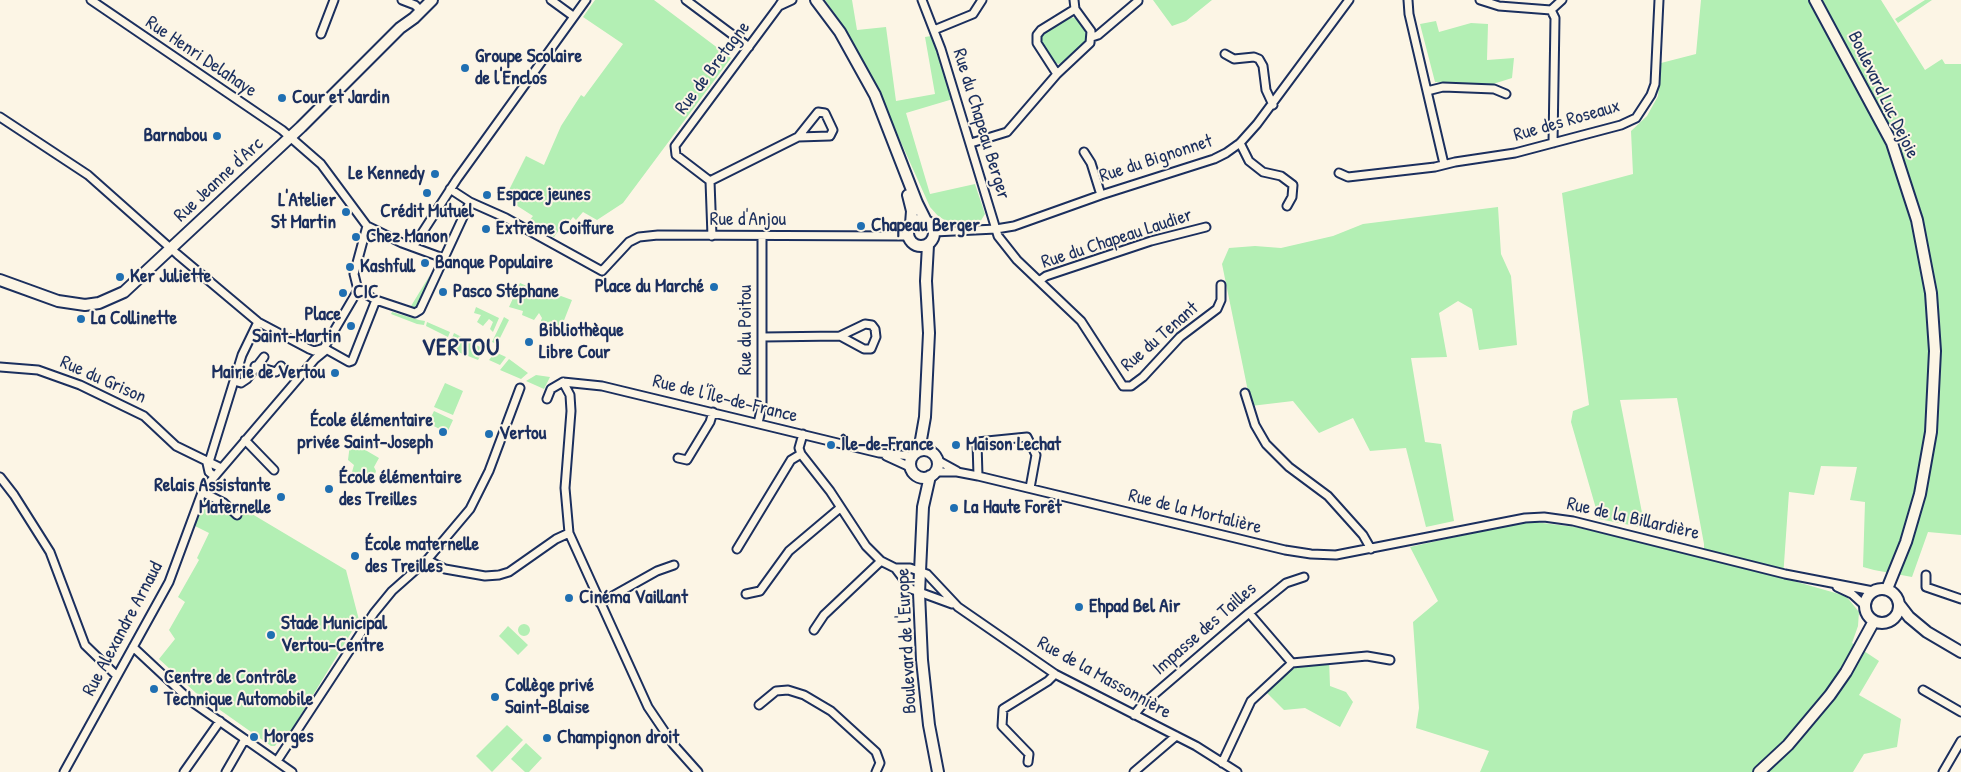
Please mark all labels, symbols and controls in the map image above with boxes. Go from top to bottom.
street label: Rue Henri Delahaye [141,11,261,103]
street label: Rue de Bretagne [671,17,755,119]
street label: Boulevard Luc Dejoie [1842,28,1924,162]
place label: Groupe Scolaire de l'Enclos [475,46,582,90]
street label: Rue du Chapeau Berger [947,46,1015,202]
marker: Groupe Scolaire de l'Enclos [459,62,471,74]
place label: Cour et Jardin [292,87,390,109]
marker: Cour et Jardin [276,92,288,104]
street label: Rue des Roseaux [1511,95,1623,147]
place label: Barnabou [143,125,207,147]
marker: Barnabou [211,130,223,142]
street label: Rue du Bignonnet [1097,130,1215,188]
street label: Rue Jeanne d'Arc [170,133,268,227]
place label: Le Kennedy [348,163,425,185]
marker: Le Kennedy [429,168,441,180]
place label: Espace jeunes [497,184,591,206]
marker: Crédit Mutuel [421,187,433,199]
marker: Espace jeunes [481,189,493,201]
place label: L'Atelier St Martin [271,190,336,234]
place label: Crédit Mutuel [380,201,474,223]
street label: Rue du Chapeau Laudier [1039,204,1195,274]
marker: L'Atelier St Martin [340,206,352,218]
street label: Rue d'Anjou [710,209,786,231]
place label: Chapeau Berger [871,215,980,237]
place label: Extrême Coiffure [496,218,614,240]
marker: Chapeau Berger [855,220,867,232]
marker: Extrême Coiffure [480,223,492,235]
place label: Chez Manon [366,226,448,248]
marker: Chez Manon [350,231,362,243]
place label: Banque Populaire [435,252,553,274]
place label: Kashfull [360,256,415,278]
marker: Banque Populaire [419,257,431,269]
marker: Kashfull [344,261,356,273]
place label: Ker Juliette [130,266,211,288]
marker: Ker Juliette [114,271,126,283]
place label: Place du Marché [595,276,704,298]
place label: Pasco Stéphane [453,281,559,303]
marker: Place du Marché [708,281,720,293]
place label: CIC [353,282,378,304]
street label: Rue du Poitou [735,285,757,375]
marker: Pasco Stéphane [437,286,449,298]
marker: CIC [337,287,349,299]
street label: Rue du Tenant [1117,297,1203,377]
place label: Place Saint-Martin [252,304,341,348]
place label: La Collinette [91,308,177,330]
marker: La Collinette [75,313,87,325]
marker: Place Saint-Martin [345,320,357,332]
place label: Bibliothèque Libre Cour [539,320,624,364]
district label: VERTOU [421,335,501,363]
marker: Bibliothèque Libre Cour [523,336,535,348]
street label: Rue du Grison [56,351,150,409]
place label: Mairie de Vertou [212,362,325,384]
marker: Mairie de Vertou [329,367,341,379]
street label: Rue de l'Île-de-France [650,370,800,428]
place label: École élémentaire privée Saint-Joseph [297,410,433,454]
place label: Vertou [499,423,546,445]
marker: École élémentaire privée Saint-Joseph [437,426,449,438]
marker: Vertou [483,428,495,440]
place label: Île-de-France [841,434,934,456]
place label: Maison Lechat [966,434,1061,456]
marker: Île-de-France [825,439,837,451]
marker: Maison Lechat [950,439,962,451]
place label: École élémentaire des Treilles [339,467,462,511]
place label: Relais Assistante Maternelle [154,475,271,519]
marker: École élémentaire des Treilles [323,483,335,495]
street label: Rue de la Mortalière [1126,484,1264,540]
marker: Relais Assistante Maternelle [275,491,287,503]
street label: Rue de la Billardière [1565,493,1701,545]
place label: La Haute Forêt [964,497,1061,519]
marker: La Haute Forêt [948,502,960,514]
place label: École maternelle des Treilles [365,534,479,578]
marker: École maternelle des Treilles [349,550,361,562]
street label: Rue Alexandre Arnaud [78,558,168,700]
street label: Boulevard de l'Europe [892,568,922,714]
street label: Impasse des Tailles [1149,578,1261,680]
place label: Cinéma Vaillant [579,587,688,609]
marker: Cinéma Vaillant [563,592,575,604]
place label: Ehpad Bel Air [1089,596,1180,618]
marker: Ehpad Bel Air [1073,601,1085,613]
place label: Stade Municipal Vertou-Centre [281,613,387,657]
marker: Stade Municipal Vertou-Centre [265,629,277,641]
street label: Rue de la Massonnière [1033,632,1175,724]
place label: Centre de Contrôle Technique Automobile [164,667,313,711]
place label: Collège privé Saint-Blaise [505,675,594,719]
marker: Centre de Contrôle Technique Automobile [148,683,160,695]
marker: Collège privé Saint-Blaise [489,691,501,703]
place label: Morges [264,726,314,748]
place label: Champignon droit [557,727,679,749]
marker: Morges [248,731,260,743]
marker: Champignon droit [541,732,553,744]

